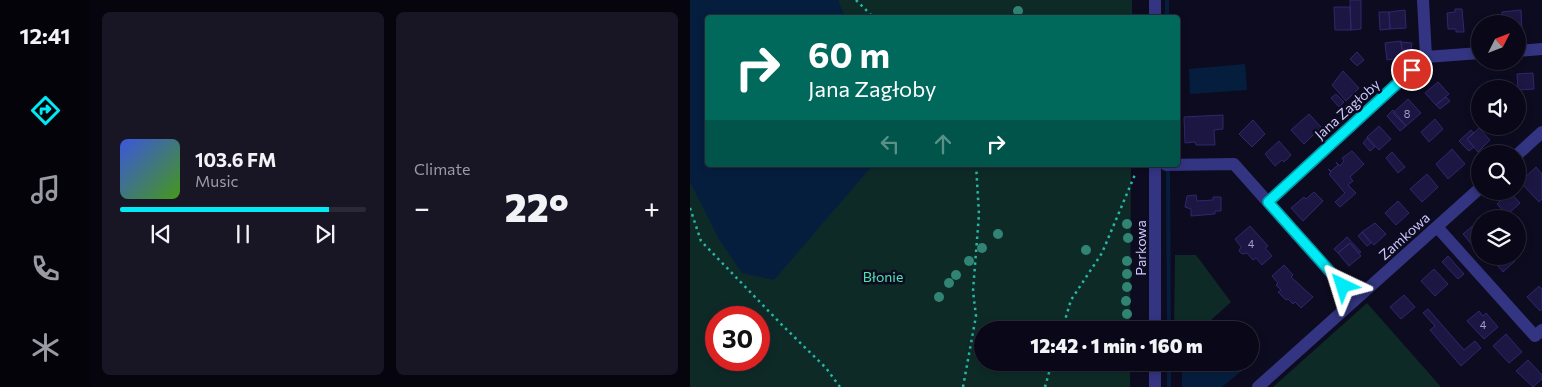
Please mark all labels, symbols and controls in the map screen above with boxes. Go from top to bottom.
north arrow [1471,15,1526,70]
map controls [1471,15,1526,265]
text: 12:41 [19,22,71,49]
text: 60 m [808,32,890,75]
icon: right [725,35,790,100]
pin [1391,49,1433,91]
icon: arrive [1398,56,1426,84]
text: Jana Zagłoby [808,75,936,102]
street label: Jana Zagłoby [1311,75,1383,143]
button: sound [1471,80,1526,135]
icon: directions [28,93,63,128]
house number: 8 [1404,107,1411,120]
icon: left [876,130,904,158]
icon: ahead [929,130,957,158]
icon: right [982,130,1010,158]
button: search [1471,145,1526,200]
text: 103.6 FM [195,148,276,171]
text: Climate [414,159,470,178]
text: Music [195,171,239,190]
icon: music [28,172,63,207]
text: 22° [505,183,569,230]
text: − [414,190,430,224]
text: + [644,190,660,224]
street label: Zamkowa [1375,209,1433,263]
button: layers [1471,210,1526,265]
icon: previous [147,220,175,248]
icon: pause [229,220,257,248]
icon: next [311,220,339,248]
street label: Parkowa [1132,220,1149,276]
house number: 4 [1248,237,1255,250]
icon: phone [28,251,63,286]
position arrow [1316,259,1368,311]
park label: Błonie [863,268,903,285]
speed limit sign: 30 [705,306,770,371]
house number: 4 [1480,318,1487,331]
icon: climate [28,330,63,365]
text: 12:42 · 1 min · 160 m [1030,334,1203,357]

